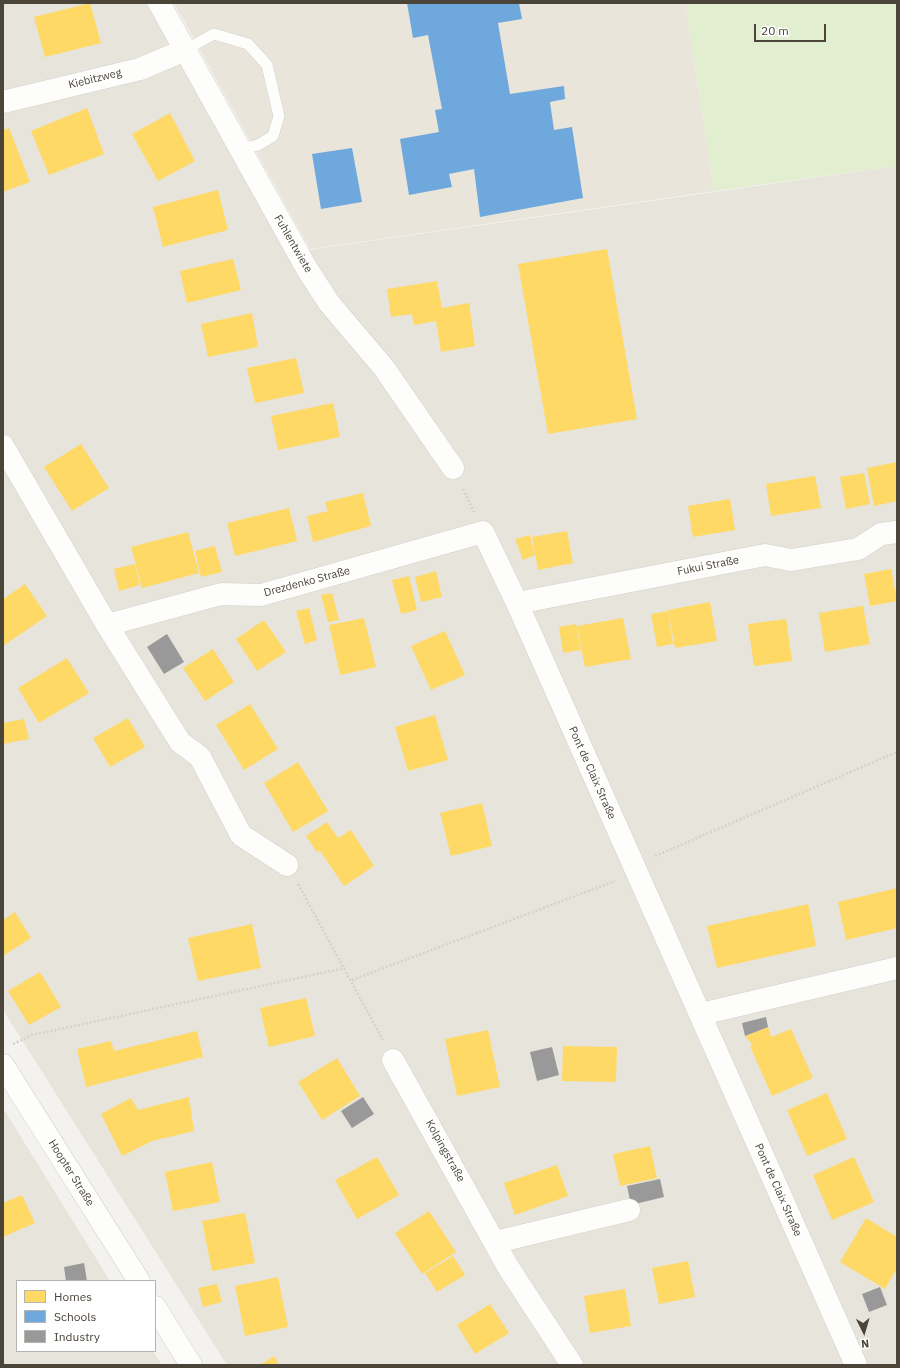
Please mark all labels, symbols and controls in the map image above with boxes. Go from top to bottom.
scale bar [756,16,828,42]
text: 20 m [761,23,789,38]
street label: Kiebitzweg [67,66,123,92]
street label: Fuhlentwiete [271,213,315,275]
street label: Fukui Straße [676,554,740,578]
street label: Drezdenko Straße [263,564,351,600]
street label: Pont de Claix Straße [566,725,618,821]
street label: Kolpingstraße [422,1118,468,1184]
street label: Hoopter Straße [45,1137,97,1209]
street label: Pont de Claix Straße [752,1142,804,1238]
legend [16,1280,156,1352]
text: Homes [54,1289,92,1304]
text: Schools [54,1309,96,1324]
north arrow [844,1312,884,1352]
text: Industry [54,1329,100,1344]
text: N [860,1337,870,1351]

